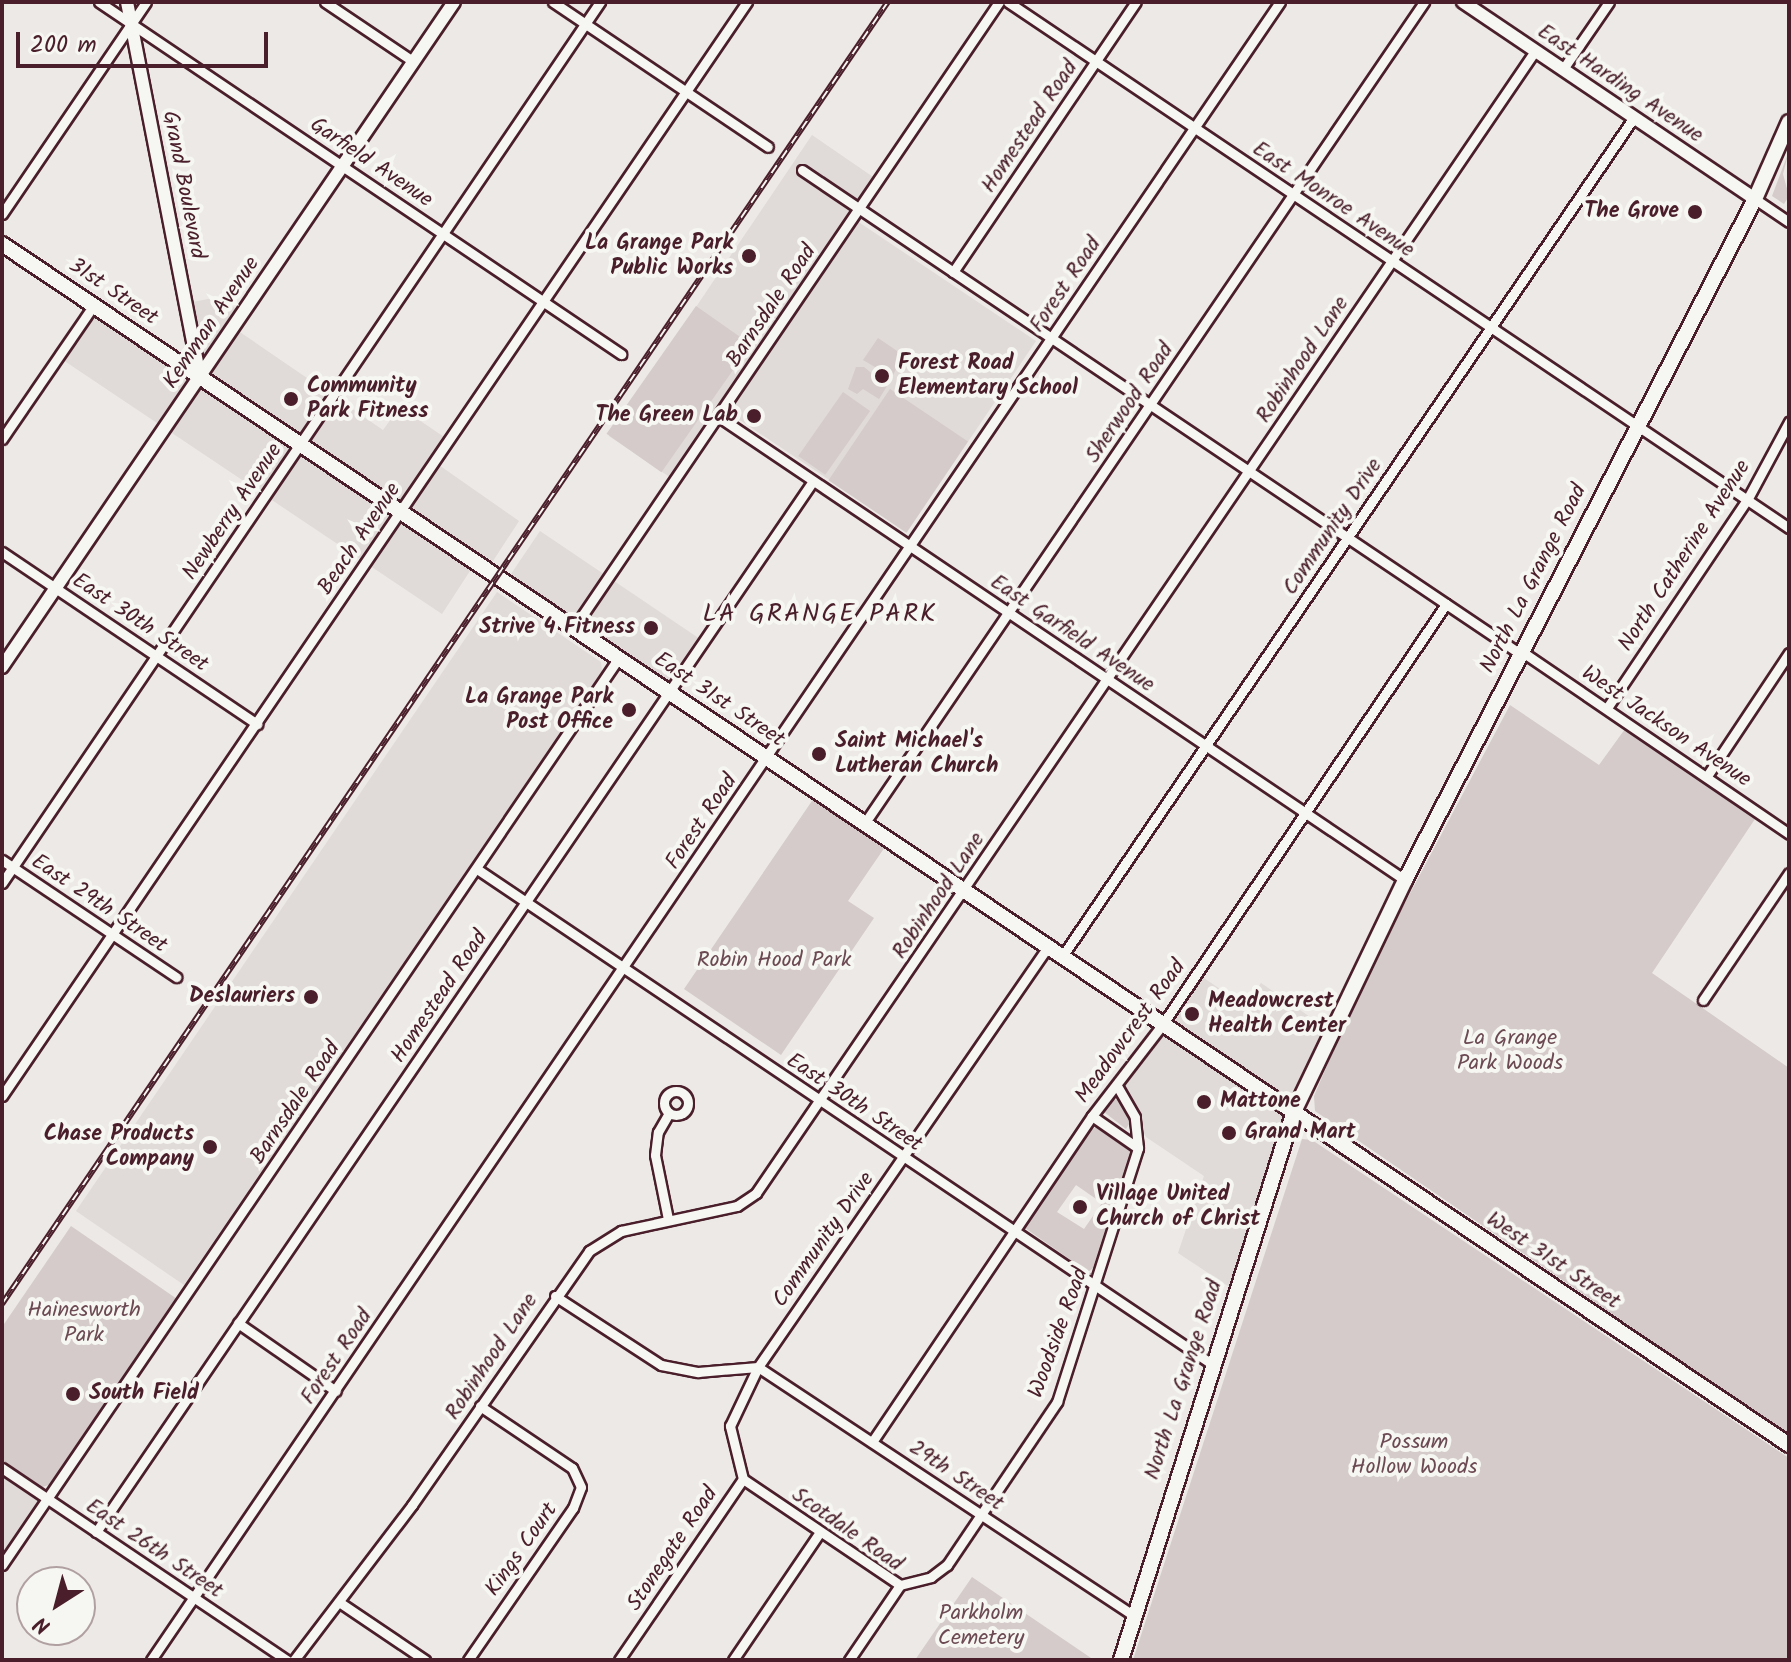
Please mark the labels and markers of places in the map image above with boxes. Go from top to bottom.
place label: The Grove [1584,199,1679,225]
marker: The Grove [1686,203,1704,221]
place label: La Grange Park Public Works [585,230,733,282]
marker: La Grange Park Public Works [740,247,758,265]
place label: Forest Road Elementary School [898,350,1078,402]
marker: Forest Road Elementary School [873,367,891,385]
place label: Community Park Fitness [307,373,429,424]
marker: Community Park Fitness [282,390,300,408]
place label: The Green Lab [596,403,738,429]
marker: The Green Lab [745,407,763,425]
place label: Strive 4 Fitness [479,615,635,641]
marker: Strive 4 Fitness [642,619,660,637]
place label: La Grange Park Post Office [465,684,613,736]
marker: La Grange Park Post Office [620,701,638,719]
place label: Saint Michael's Lutheran Church [835,728,998,780]
marker: Saint Michael's Lutheran Church [810,745,828,763]
place label: Deslauriers [189,984,295,1010]
marker: Deslauriers [302,988,320,1006]
place label: Meadowcrest Health Center [1208,988,1346,1040]
marker: Meadowcrest Health Center [1183,1005,1201,1023]
place label: Mattone [1220,1089,1301,1115]
marker: Mattone [1195,1093,1213,1111]
place label: Grand Mart [1245,1120,1356,1146]
place label: Chase Products Company [44,1121,194,1172]
marker: Grand Mart [1220,1124,1238,1142]
marker: Chase Products Company [201,1138,219,1156]
place label: Village United Church of Christ [1096,1181,1260,1232]
marker: Village United Church of Christ [1071,1198,1089,1216]
place label: South Field [89,1381,199,1407]
marker: South Field [64,1385,82,1403]

